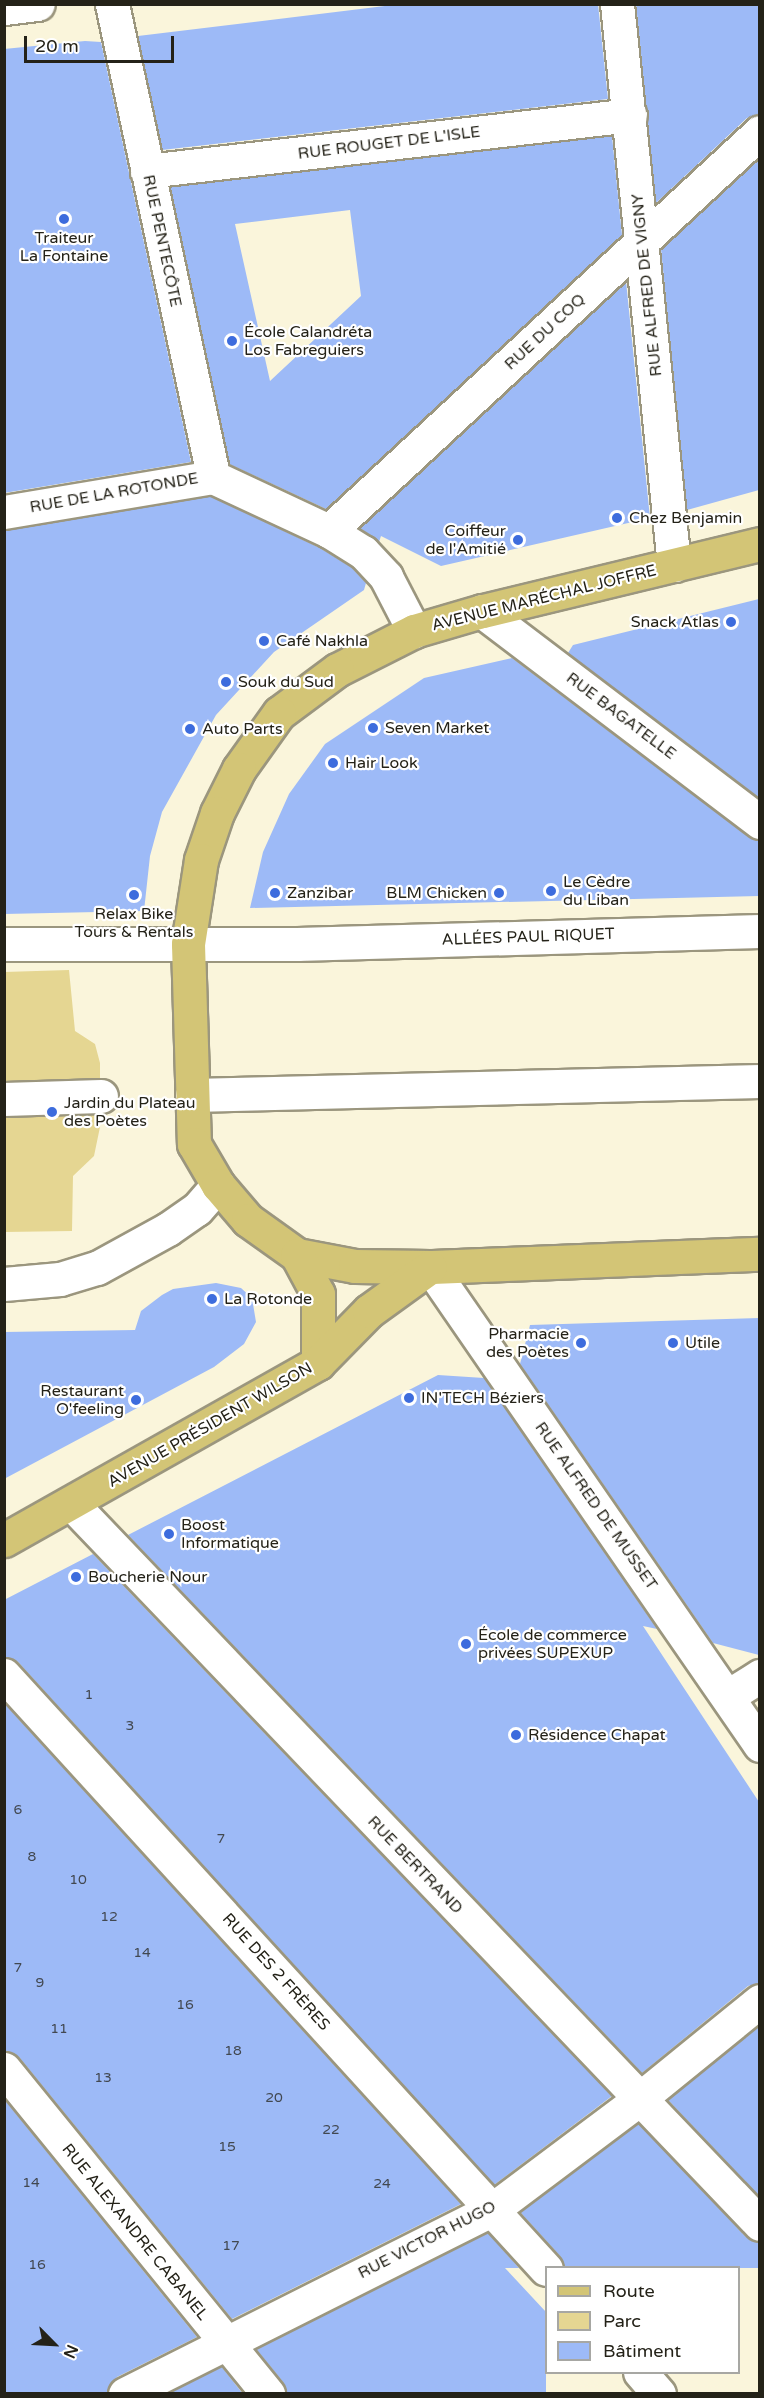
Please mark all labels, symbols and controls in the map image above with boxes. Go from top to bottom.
scale bar [27,24,177,62]
text: 20 m [35,35,79,57]
street label: RUE ROUGET DE L'ISLE [297,122,481,164]
street label: RUE PENTECÔTE [139,173,185,309]
street label: RUE ALFRED DE VIGNY [628,193,666,377]
marker: Traiteur La Fontaine [57,212,71,226]
place label: Traiteur La Fontaine [20,228,108,266]
street label: RUE DU COQ [501,290,589,374]
place label: École Calandréta Los Fabreguiers [244,322,372,360]
marker: École Calandréta Los Fabreguiers [225,334,239,348]
street label: RUE DE LA ROTONDE [28,469,200,517]
place label: Chez Benjamin [629,508,742,528]
marker: Chez Benjamin [610,511,624,525]
place label: Coiffeur de l'Amitié [425,521,506,559]
marker: Coiffeur de l'Amitié [511,533,525,547]
street label: AVENUE MARÉCHAL JOFFRE [430,561,658,635]
place label: Snack Atlas [631,612,719,632]
marker: Snack Atlas [724,615,738,629]
place label: Café Nakhla [276,631,368,651]
marker: Café Nakhla [257,634,271,648]
street label: RUE BAGATELLE [562,669,680,763]
place label: Souk du Sud [238,672,334,692]
marker: Souk du Sud [219,675,233,689]
place label: Seven Market [385,718,489,738]
place label: Auto Parts [202,719,283,739]
marker: Seven Market [366,721,380,735]
marker: Auto Parts [183,722,197,736]
place label: Hair Look [345,753,418,773]
marker: Hair Look [326,756,340,770]
place label: Le Cèdre du Liban [563,872,630,910]
place label: Zanzibar [287,883,353,903]
place label: BLM Chicken [386,883,487,903]
marker: Le Cèdre du Liban [544,884,558,898]
marker: Zanzibar [268,886,282,900]
marker: BLM Chicken [492,886,506,900]
marker: Relax Bike Tours & Rentals [127,888,141,902]
place label: Relax Bike Tours & Rentals [75,904,193,942]
street label: ALLÉES PAUL RIQUET [441,924,615,950]
place label: Jardin du Plateau des Poètes [64,1093,195,1131]
marker: Jardin du Plateau des Poètes [45,1105,59,1119]
place label: La Rotonde [224,1289,312,1309]
marker: La Rotonde [205,1292,219,1306]
place label: Pharmacie des Poètes [486,1324,569,1362]
place label: Utile [685,1333,720,1353]
marker: Pharmacie des Poètes [574,1336,588,1350]
marker: Utile [666,1336,680,1350]
street label: AVENUE PRÉSIDENT WILSON [104,1358,316,1492]
place label: Restaurant O'feeling [40,1381,124,1419]
place label: IN'TECH Béziers [421,1388,544,1408]
marker: IN'TECH Béziers [402,1391,416,1405]
marker: Restaurant O'feeling [129,1393,143,1407]
street label: RUE ALFRED DE MUSSET [531,1419,661,1593]
place label: Boost Informatique [181,1515,279,1553]
marker: Boost Informatique [162,1527,176,1541]
place label: Boucherie Nour [88,1567,207,1587]
marker: Boucherie Nour [69,1570,83,1584]
place label: École de commerce privées SUPEXUP [478,1625,627,1663]
marker: École de commerce privées SUPEXUP [459,1637,473,1651]
house number: 1 [85,1687,93,1703]
house number: 3 [126,1718,134,1734]
place label: Résidence Chapat [528,1725,666,1745]
marker: Résidence Chapat [509,1728,523,1742]
house number: 6 [14,1802,22,1818]
street label: RUE BERTRAND [363,1812,467,1918]
house number: 7 [217,1831,225,1847]
house number: 8 [28,1849,36,1865]
house number: 10 [69,1872,87,1888]
house number: 12 [100,1909,118,1925]
street label: RUE DES 2 FRÈRES [218,1909,334,2035]
house number: 14 [133,1945,151,1961]
house number: 7 [14,1960,22,1976]
house number: 9 [36,1975,44,1991]
house number: 16 [176,1997,194,2013]
house number: 11 [50,2021,68,2037]
house number: 18 [224,2043,242,2059]
house number: 13 [94,2070,112,2086]
house number: 20 [265,2090,283,2106]
house number: 22 [322,2122,340,2138]
house number: 15 [218,2139,236,2155]
street label: RUE ALEXANDRE CABANEL [58,2140,212,2324]
house number: 14 [22,2175,40,2191]
house number: 24 [373,2176,391,2192]
street label: RUE VICTOR HUGO [355,2197,499,2283]
house number: 17 [222,2238,240,2254]
house number: 16 [28,2257,46,2273]
legend [545,2266,740,2374]
text: Route [603,2280,655,2302]
text: Parc [603,2310,641,2332]
north arrow [24,2314,84,2374]
text: Bâtiment [603,2340,681,2362]
text: N [59,2341,82,2361]

